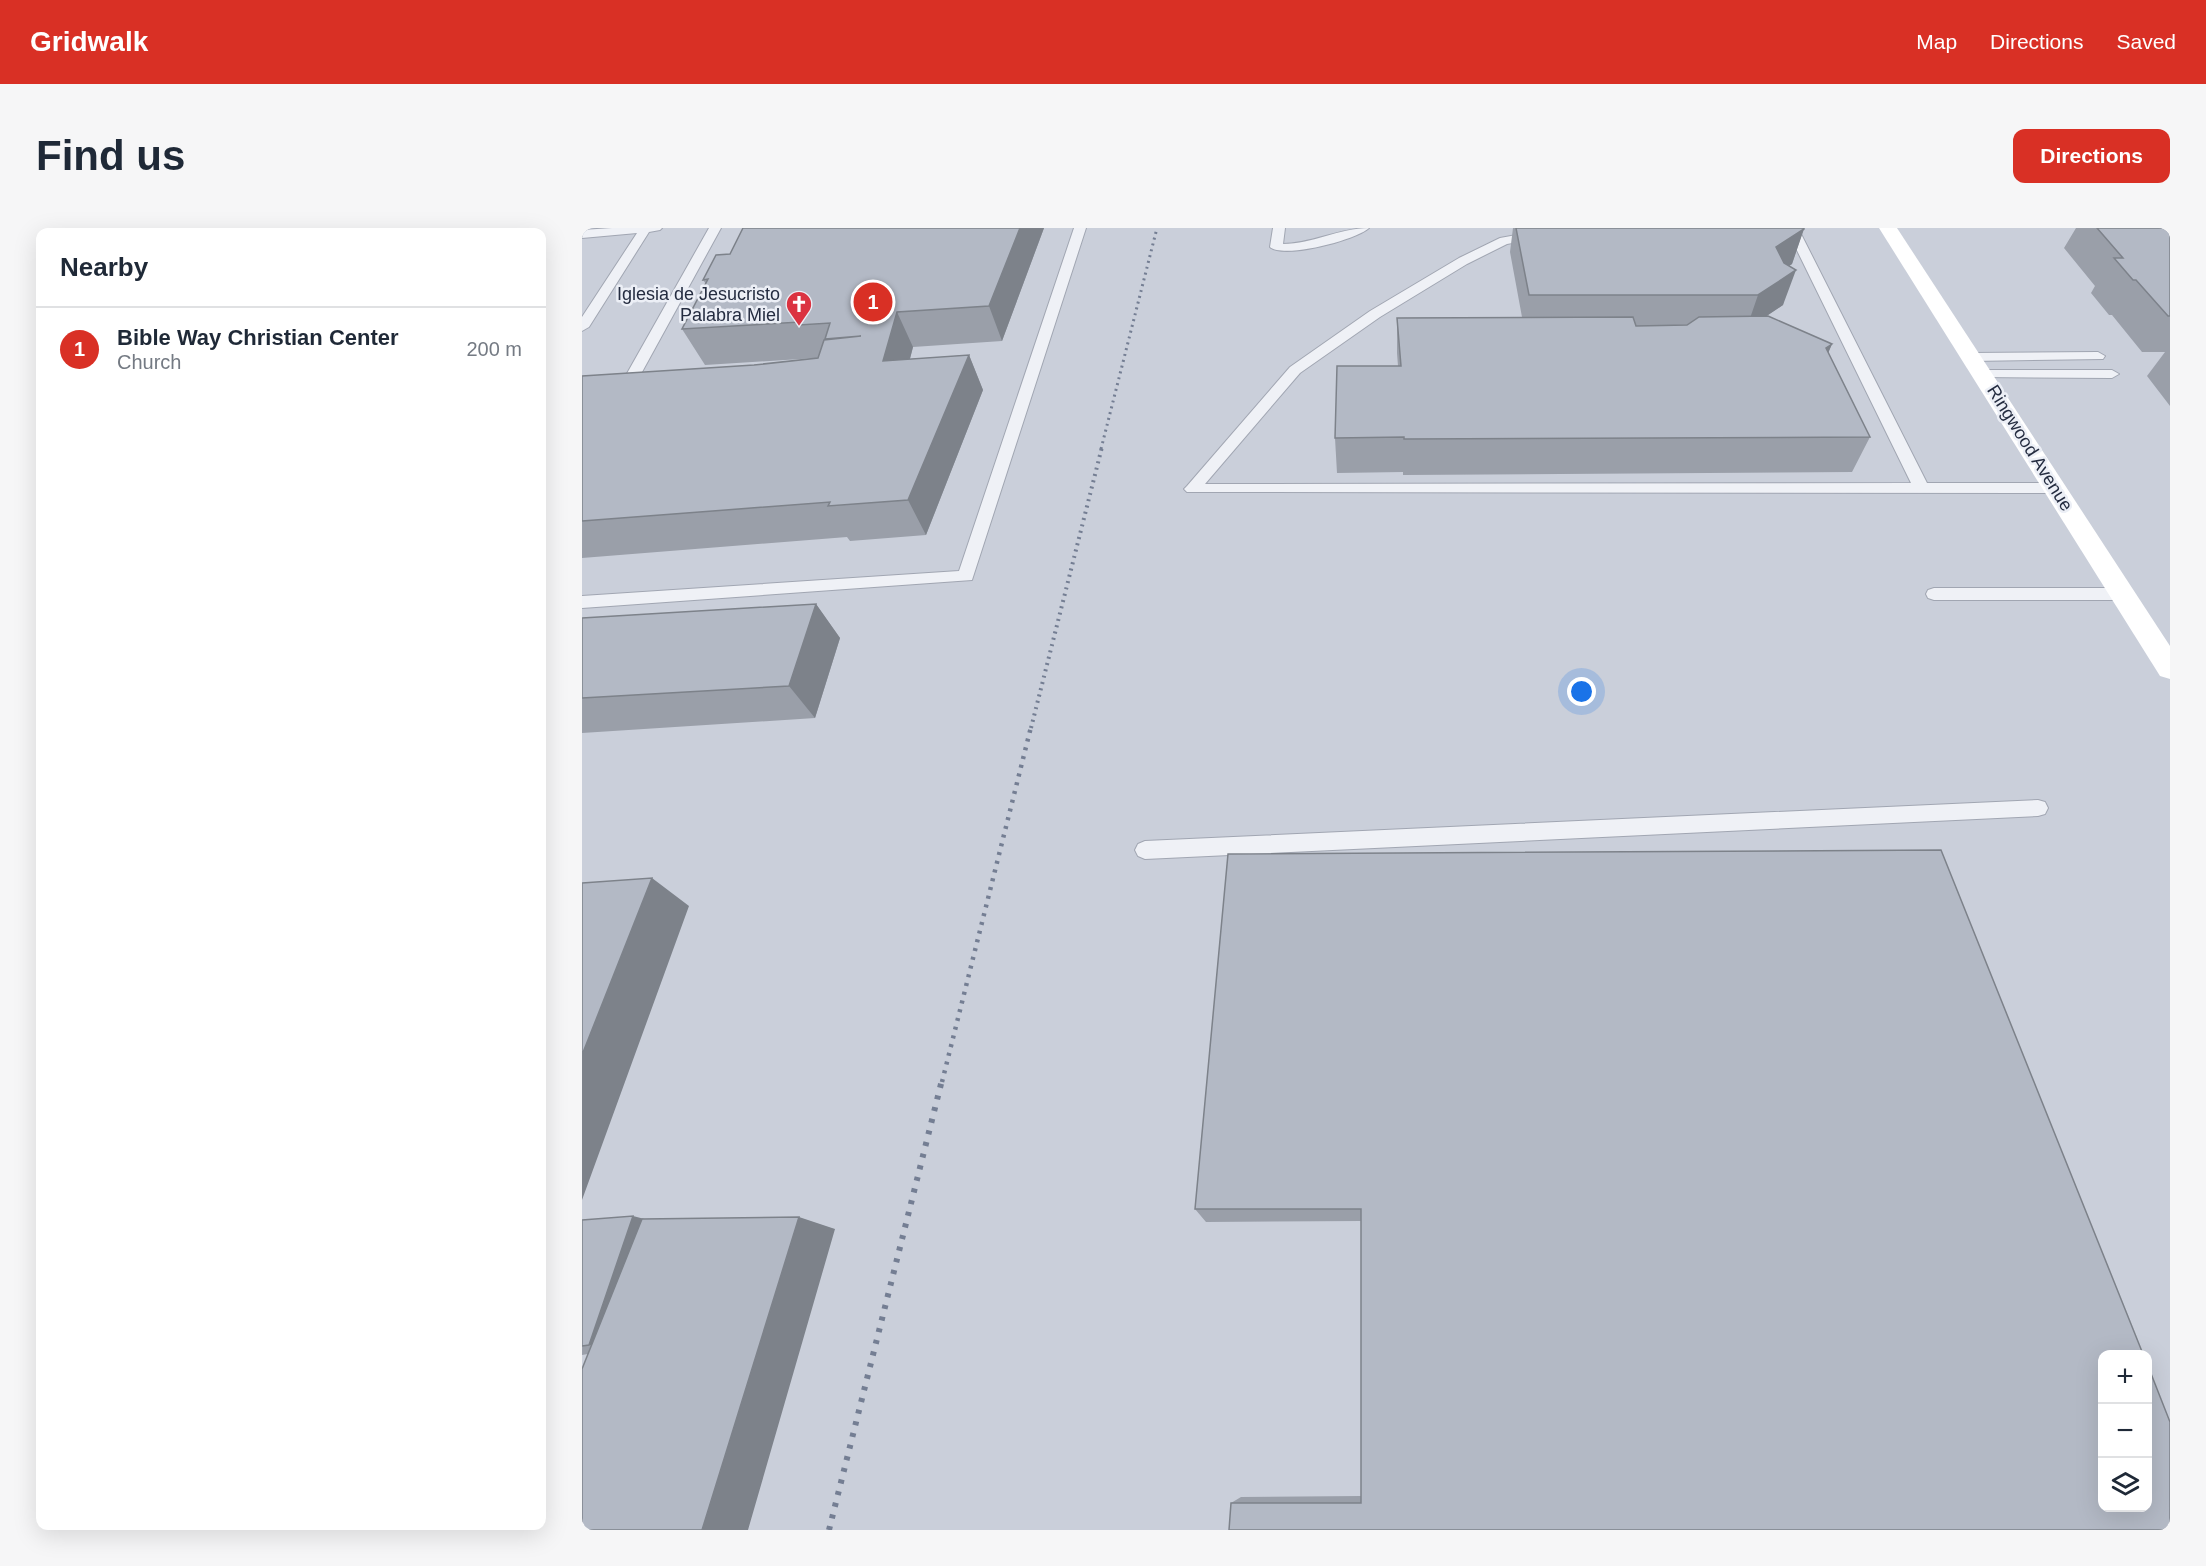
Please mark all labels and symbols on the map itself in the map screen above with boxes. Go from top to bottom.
pin: 1 [854,280,892,325]
place label: Iglesia de Jesucristo Palabra Miel [617,284,780,325]
church icon: Iglesia de Jesucristo Palabra Miel [784,289,814,327]
street label: Ringwood Avenue [1983,381,2077,515]
your location [1567,677,1596,706]

